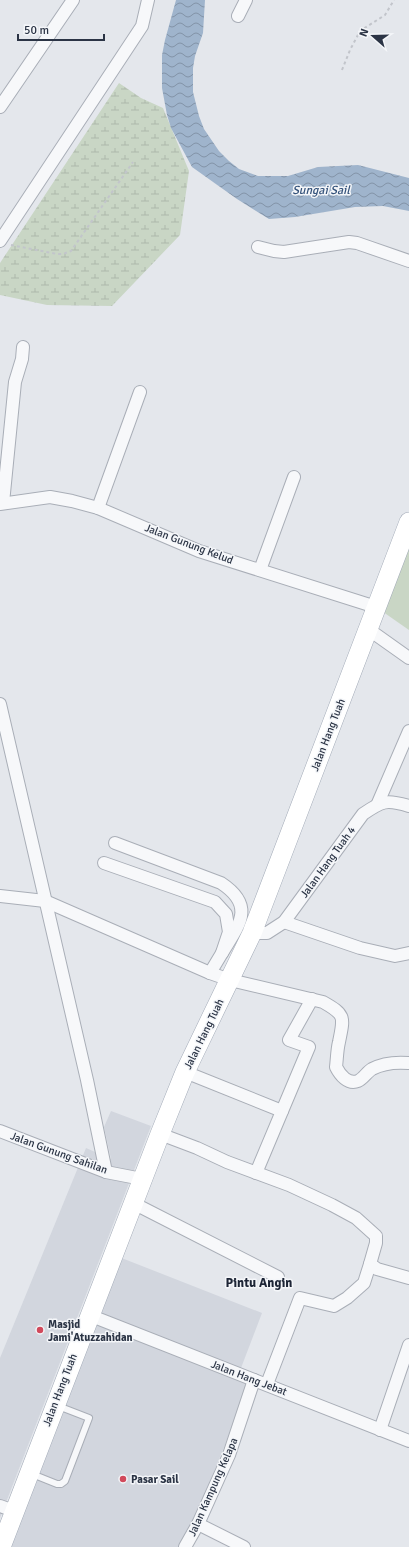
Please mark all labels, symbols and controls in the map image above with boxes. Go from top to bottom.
scale bar [18,16,104,42]
north arrow [353,16,393,56]
text: 50 m [24,23,49,38]
text: N [357,27,371,39]
water label: Sungai Sail [292,183,351,198]
street label: Jalan Gunung Kelud [143,521,235,567]
street label: Jalan Hang Tuah [308,697,348,773]
street label: Jalan Hang Tuah 4 [298,824,358,900]
street label: Jalan Hang Tuah [181,997,227,1071]
street label: Jalan Gunung Sahilan [9,1129,109,1177]
district label: Pintu Angin [226,1275,292,1291]
place label: Masjid Jami'Atuzzahidan [48,1318,133,1344]
marker: Masjid Jami'Atuzzahidan [35,1325,45,1335]
street label: Jalan Hang Tuah [40,1352,80,1428]
street label: Jalan Hang Jebat [209,1358,289,1398]
street label: Jalan Kampung Kelapa [185,1435,241,1538]
place label: Pasar Sail [131,1473,179,1486]
marker: Pasar Sail [118,1474,128,1484]

